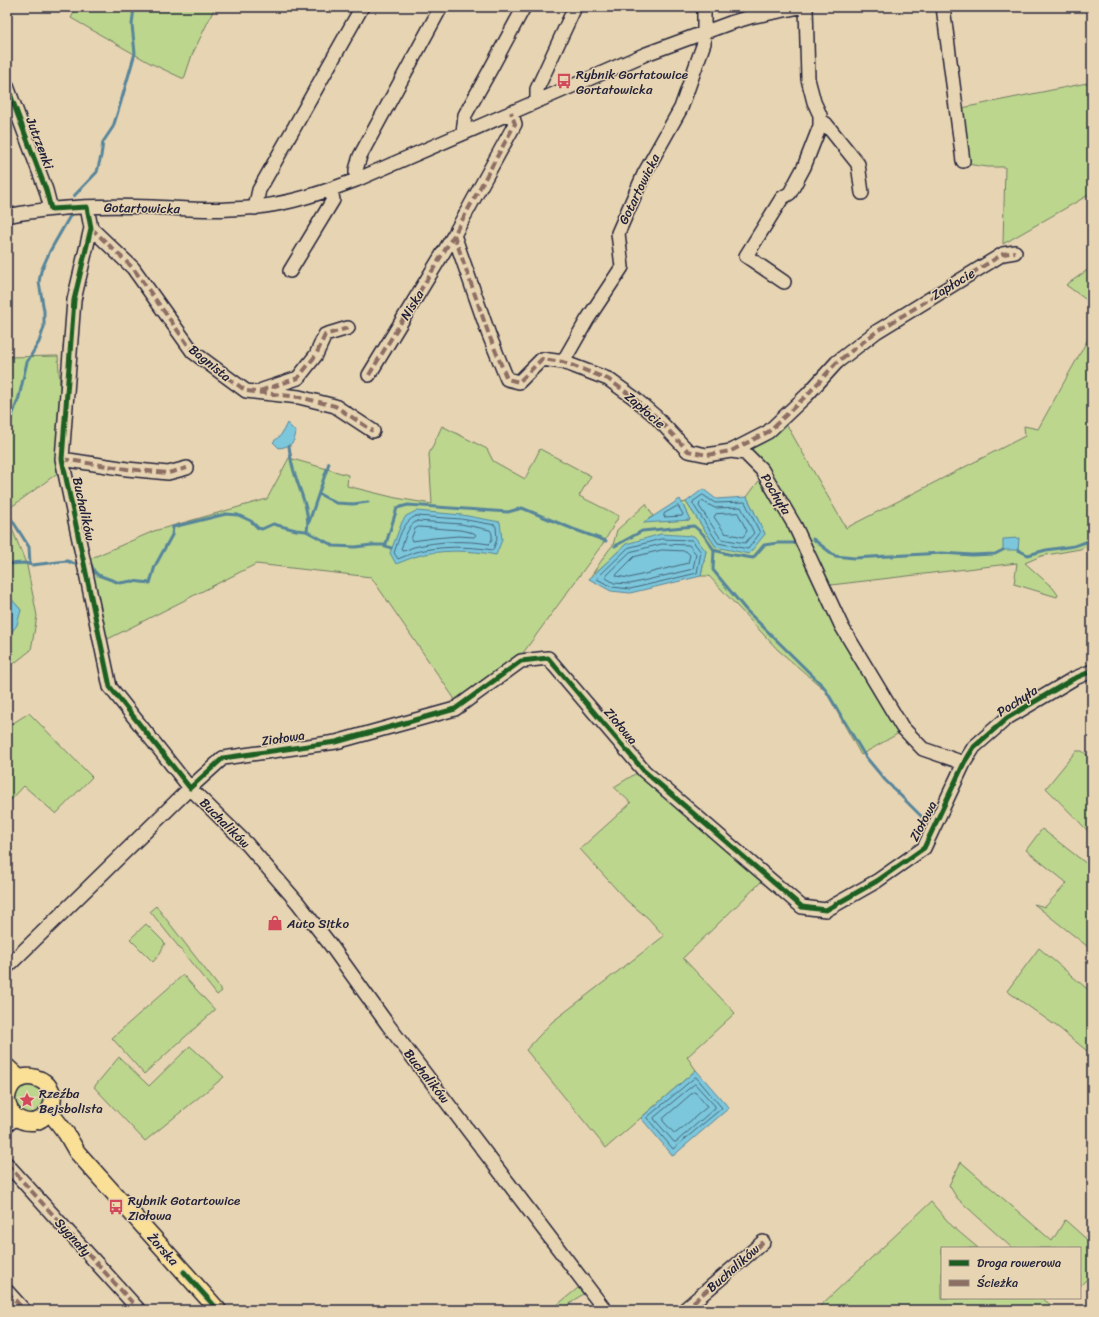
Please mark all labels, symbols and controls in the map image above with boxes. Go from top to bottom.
place label: Rybnik Gortatowice Gortatowicka [576,63,688,101]
bus stop icon: Rybnik Gortatowice Gortatowicka [555,72,573,90]
street label: Jutrzenki [19,113,61,173]
street label: Gotartowicka [612,149,666,228]
street label: Gotartowicka [104,196,181,220]
street label: Zapłocie [926,262,980,306]
street label: Niska [394,285,430,325]
street label: Bagnista [184,339,237,388]
street label: Zapłocie [619,386,671,435]
street label: Pochyła [754,469,798,520]
street label: Buchalików [66,475,102,543]
street label: Pochyła [992,679,1043,723]
street label: Ziołowa [598,702,644,750]
street label: Ziołowa [260,724,307,752]
street label: Buchalików [194,792,256,854]
street label: Ziołowa [903,796,944,846]
place label: Auto Sitko [286,912,349,935]
shop icon: Auto Sitko [266,914,284,932]
street label: Buchalików [398,1043,456,1109]
place label: Rzeźba Bejsbolista [39,1082,103,1120]
place icon: Rzeźba Bejsbolista [18,1091,36,1109]
place label: Rybnik Gotartowice Ziołowa [128,1189,240,1227]
bus stop icon: Rybnik Gotartowice Ziołowa [107,1198,125,1216]
street label: Sygnały [49,1212,97,1262]
street label: Żorska [142,1227,185,1271]
street label: Buchalików [701,1238,765,1298]
legend [941,1247,1081,1299]
text: Droga rowerowa [977,1252,1061,1274]
text: Ścieżka [977,1272,1018,1294]

